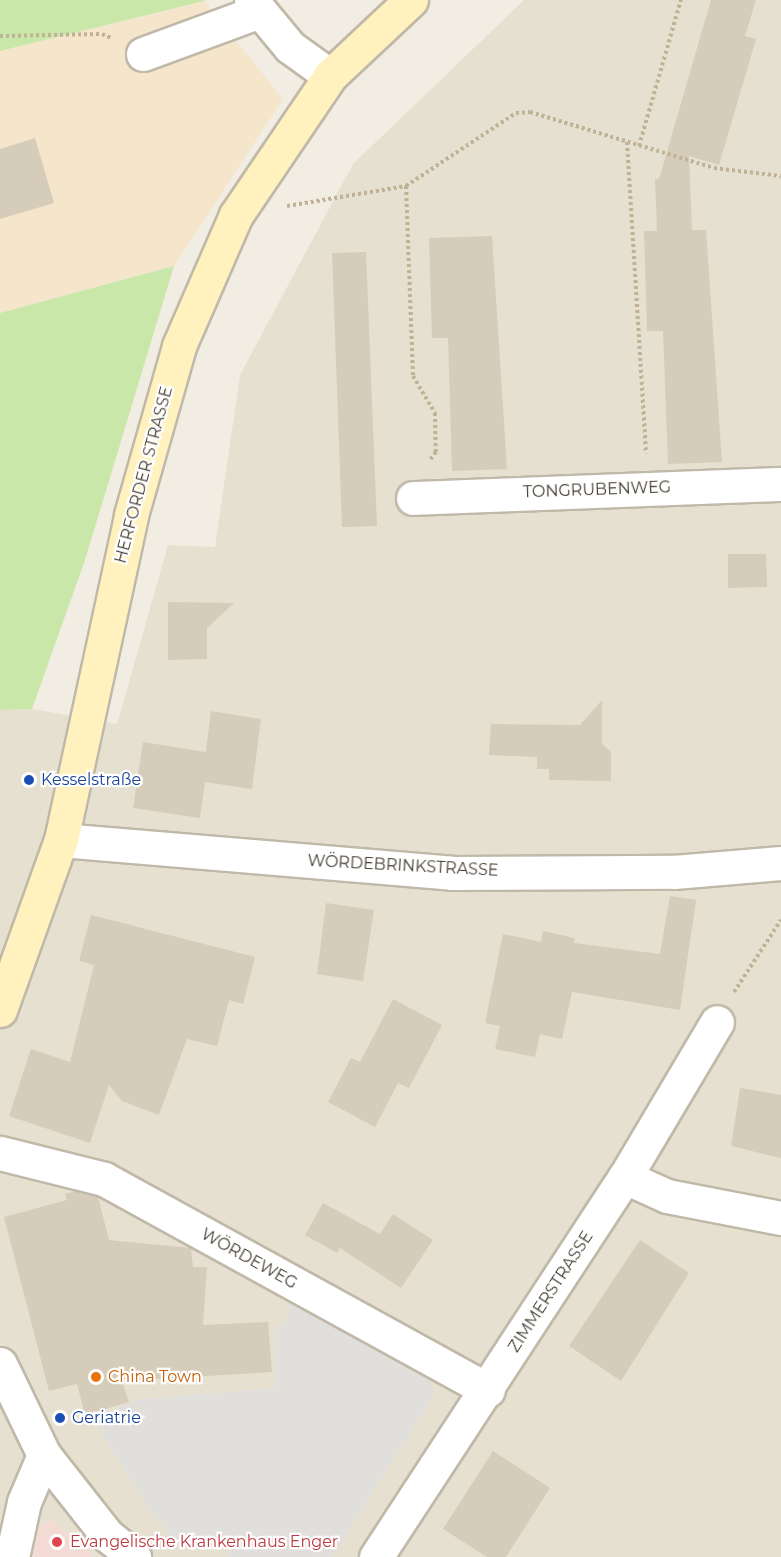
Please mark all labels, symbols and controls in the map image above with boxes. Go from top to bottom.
street label: HERFORDER STRASSE [111,385,177,565]
street label: TONGRUBENWEG [523,478,671,502]
place label: Kesselstraße [41,770,141,790]
marker: Kesselstraße [22,773,36,787]
street label: WÖRDEBRINKSTRASSE [307,851,499,881]
street label: WÖRDEWEG [198,1225,300,1293]
street label: ZIMMERSTRASSE [505,1228,597,1356]
place label: China Town [108,1367,202,1387]
marker: China Town [89,1370,103,1384]
place label: Geriatrie [72,1408,141,1428]
marker: Geriatrie [53,1411,67,1425]
place label: Evangelische Krankenhaus Enger [70,1532,338,1552]
marker: Evangelische Krankenhaus Enger [48,1533,66,1551]

